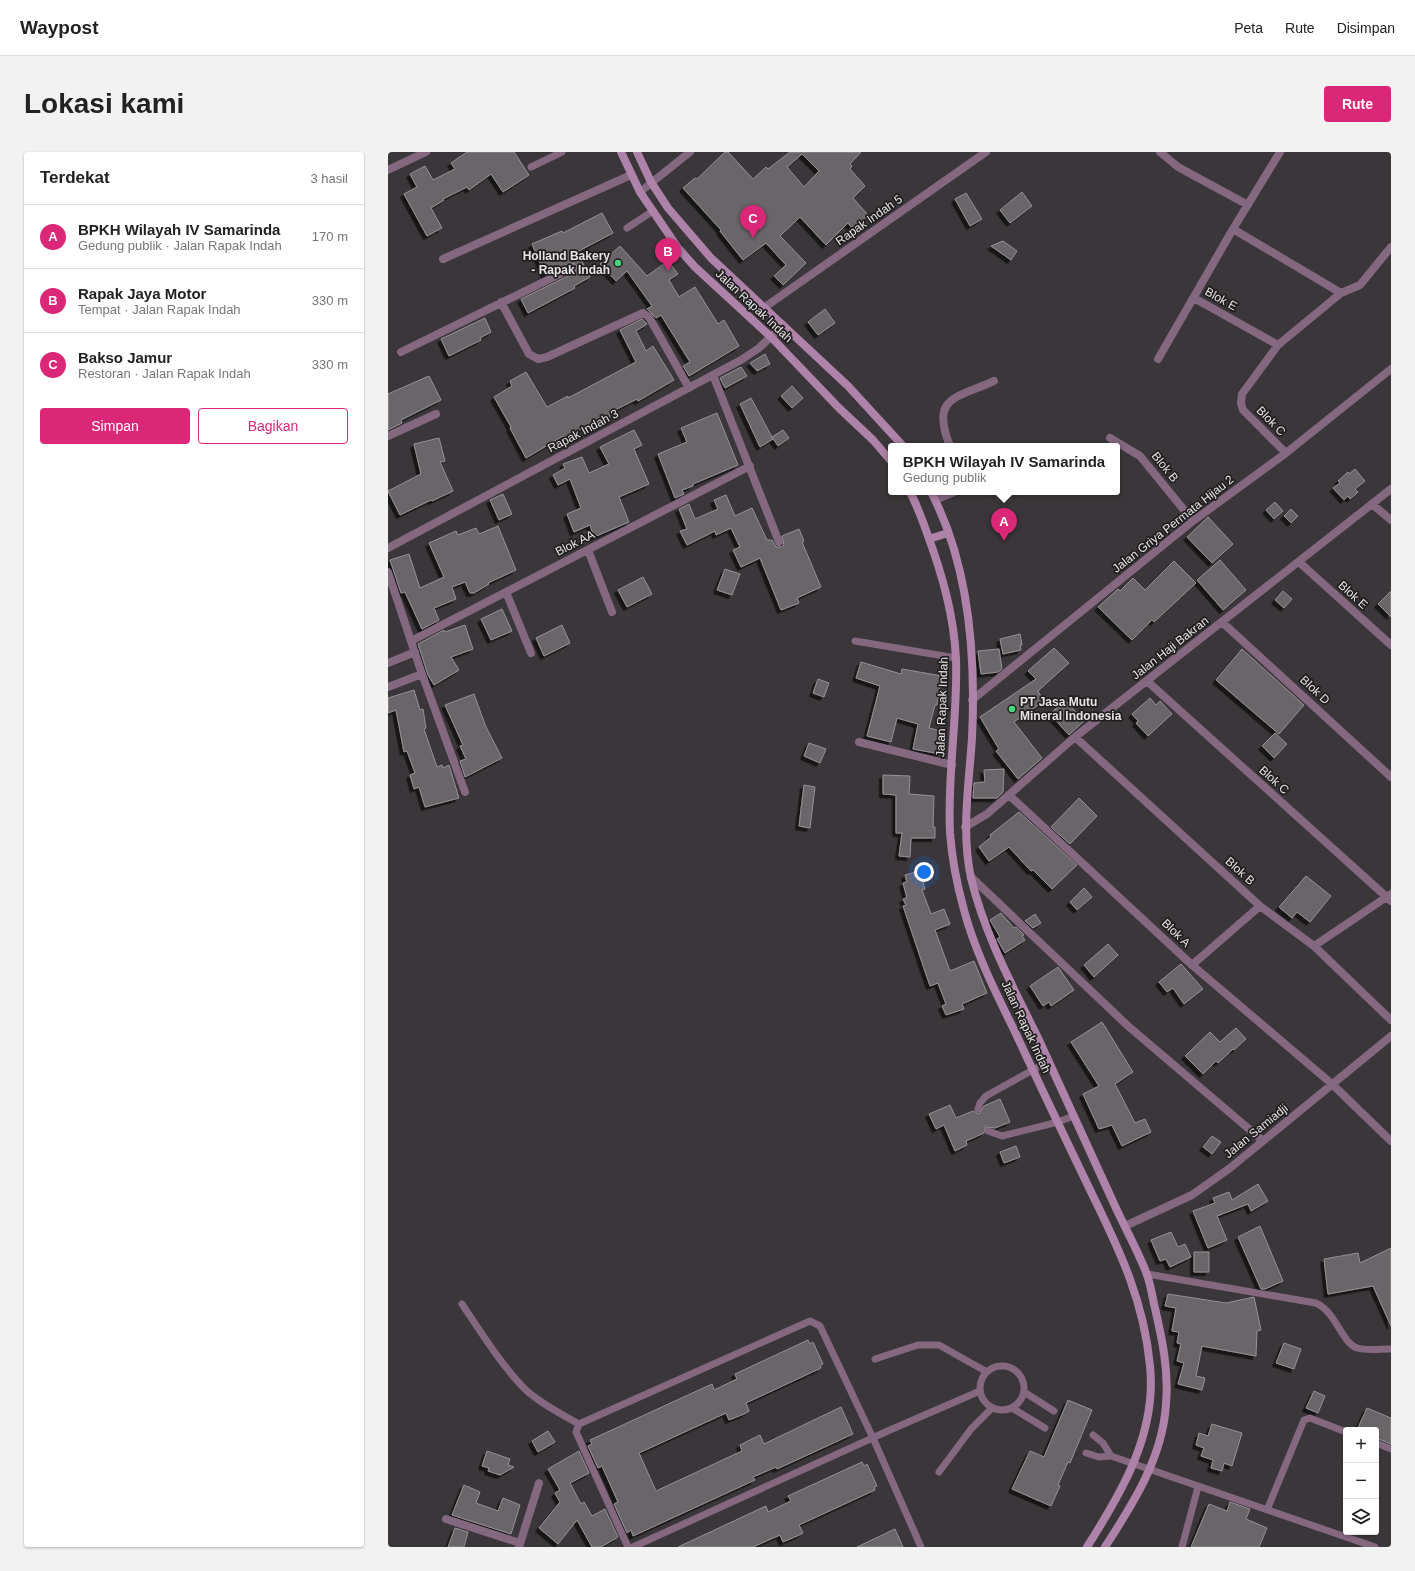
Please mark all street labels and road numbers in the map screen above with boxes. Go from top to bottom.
street label: Rapak Indah 5 [833,192,905,248]
street label: Jalan Rapak Indah [713,267,795,345]
street label: Blok E [1202,284,1240,314]
street label: Blok C [1254,403,1289,439]
street label: Rapak Indah 3 [545,406,621,456]
street label: Blok B [1149,449,1181,485]
street label: Jalan Griya Permata Hijau 2 [1110,472,1237,576]
street label: Blok AA [553,527,597,559]
street label: Blok E [1335,578,1371,612]
street label: Jalan Haji Bakran [1129,614,1211,682]
street label: Jalan Rapak Indah [933,657,951,757]
street label: Blok D [1297,673,1333,707]
street label: Blok C [1256,763,1292,797]
street label: Blok B [1222,854,1258,888]
street label: Blok A [1159,916,1193,950]
street label: Jalan Rapak Indah [999,979,1053,1075]
street label: Jalan Samiadji [1221,1101,1291,1161]

